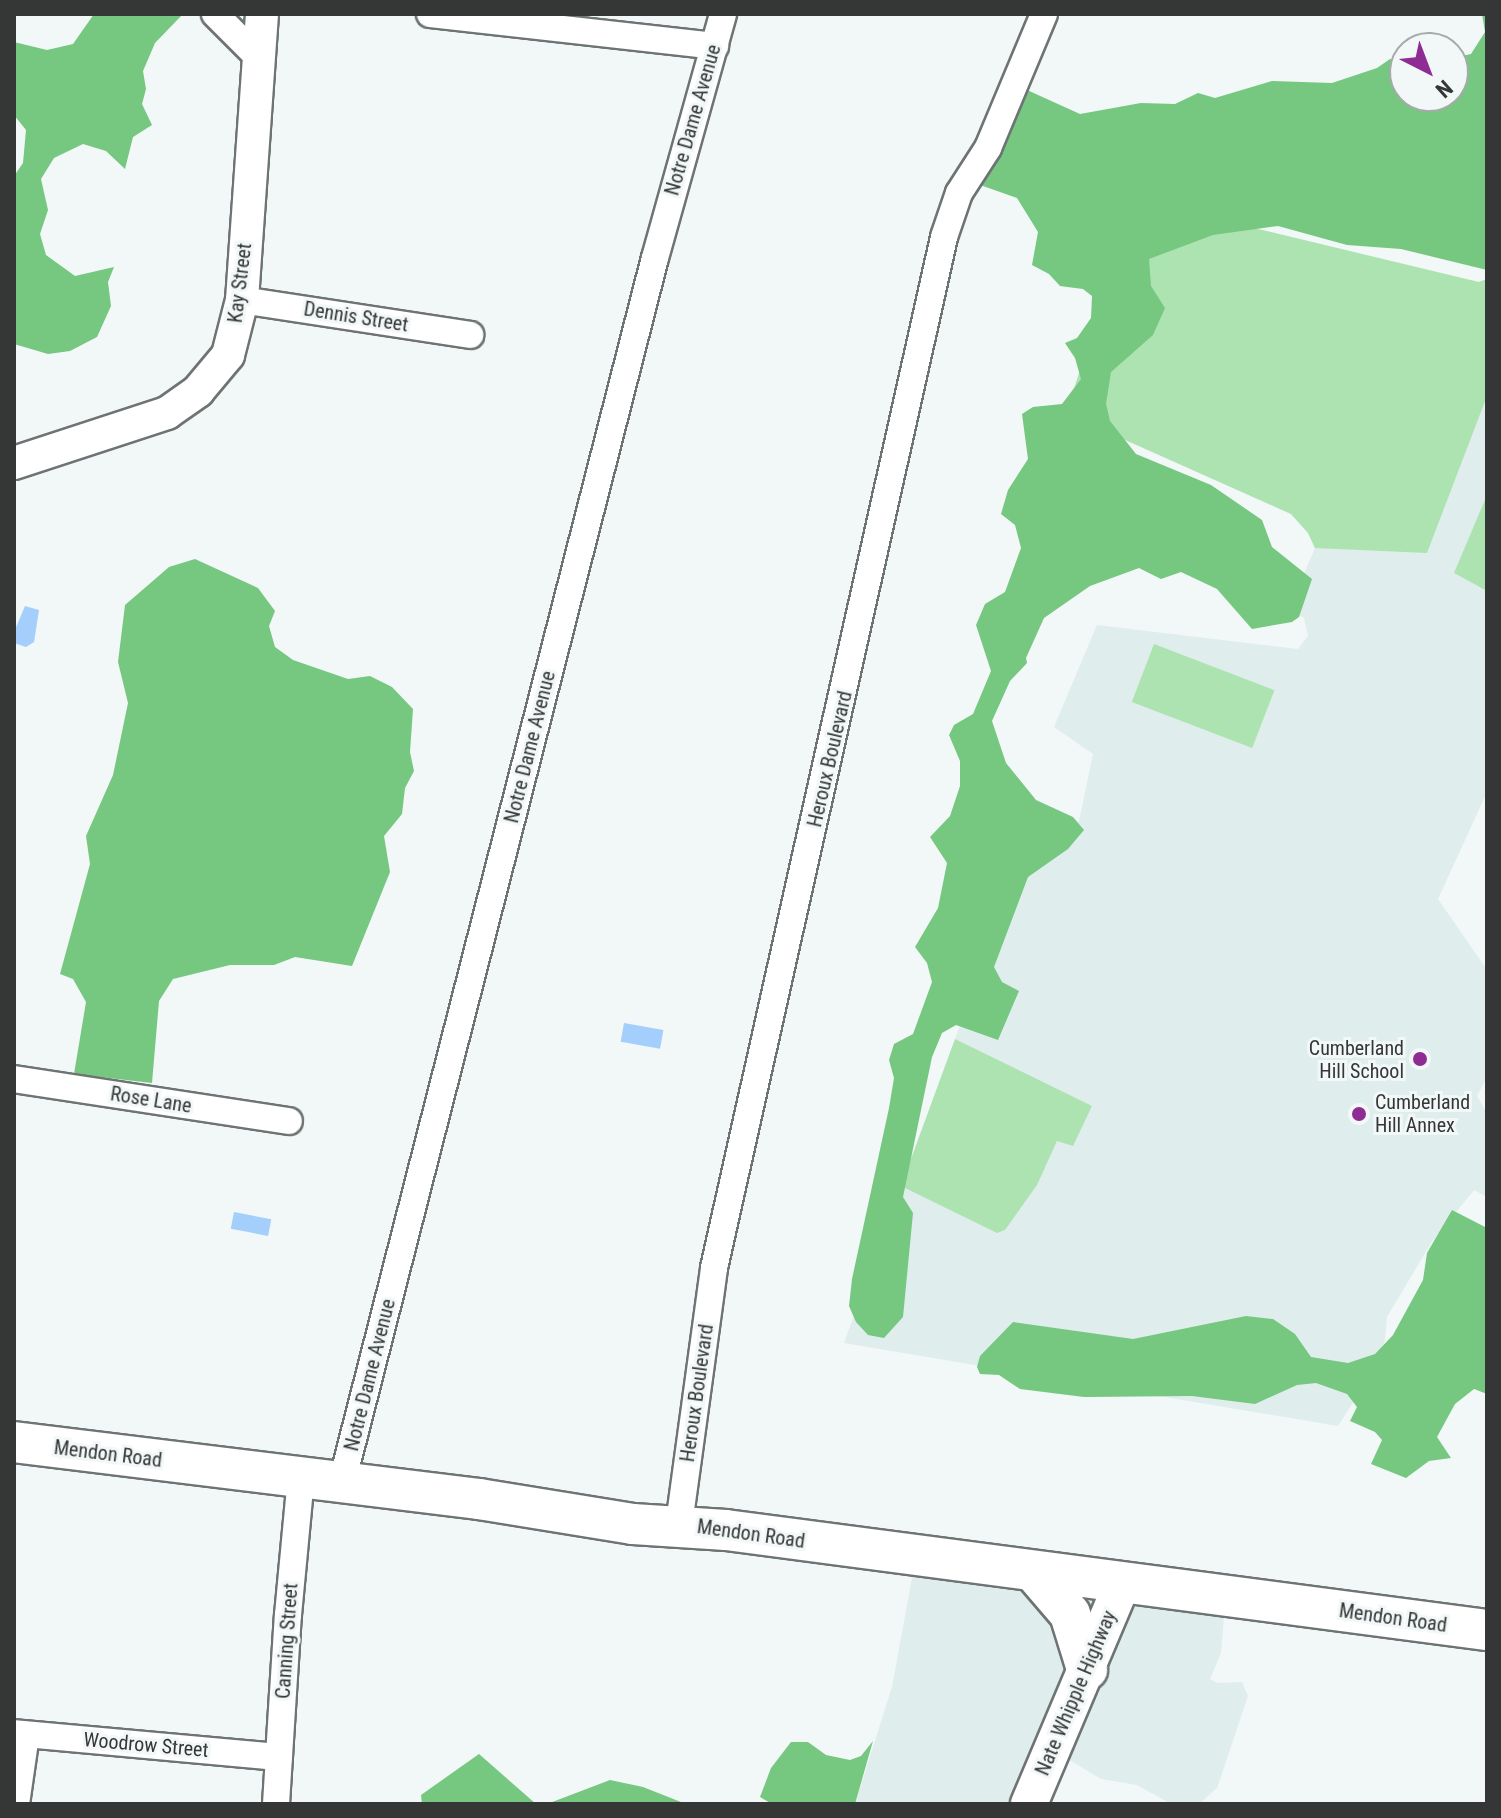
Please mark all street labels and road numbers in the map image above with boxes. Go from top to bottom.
street label: Notre Dame Avenue [660,42,726,198]
street label: Kay Street [223,242,257,324]
street label: Dennis Street [302,297,410,337]
street label: Notre Dame Avenue [500,669,560,825]
street label: Heroux Boulevard [803,689,857,829]
street label: Rose Lane [109,1082,193,1118]
street label: Notre Dame Avenue [340,1297,400,1453]
street label: Heroux Boulevard [675,1322,719,1464]
street label: Mendon Road [53,1435,163,1473]
street label: Mendon Road [696,1515,806,1553]
street label: Canning Street [271,1582,303,1700]
street label: Mendon Road [1338,1599,1448,1637]
street label: Nate Whipple Highway [1030,1607,1122,1779]
street label: Woodrow Street [83,1728,209,1762]

